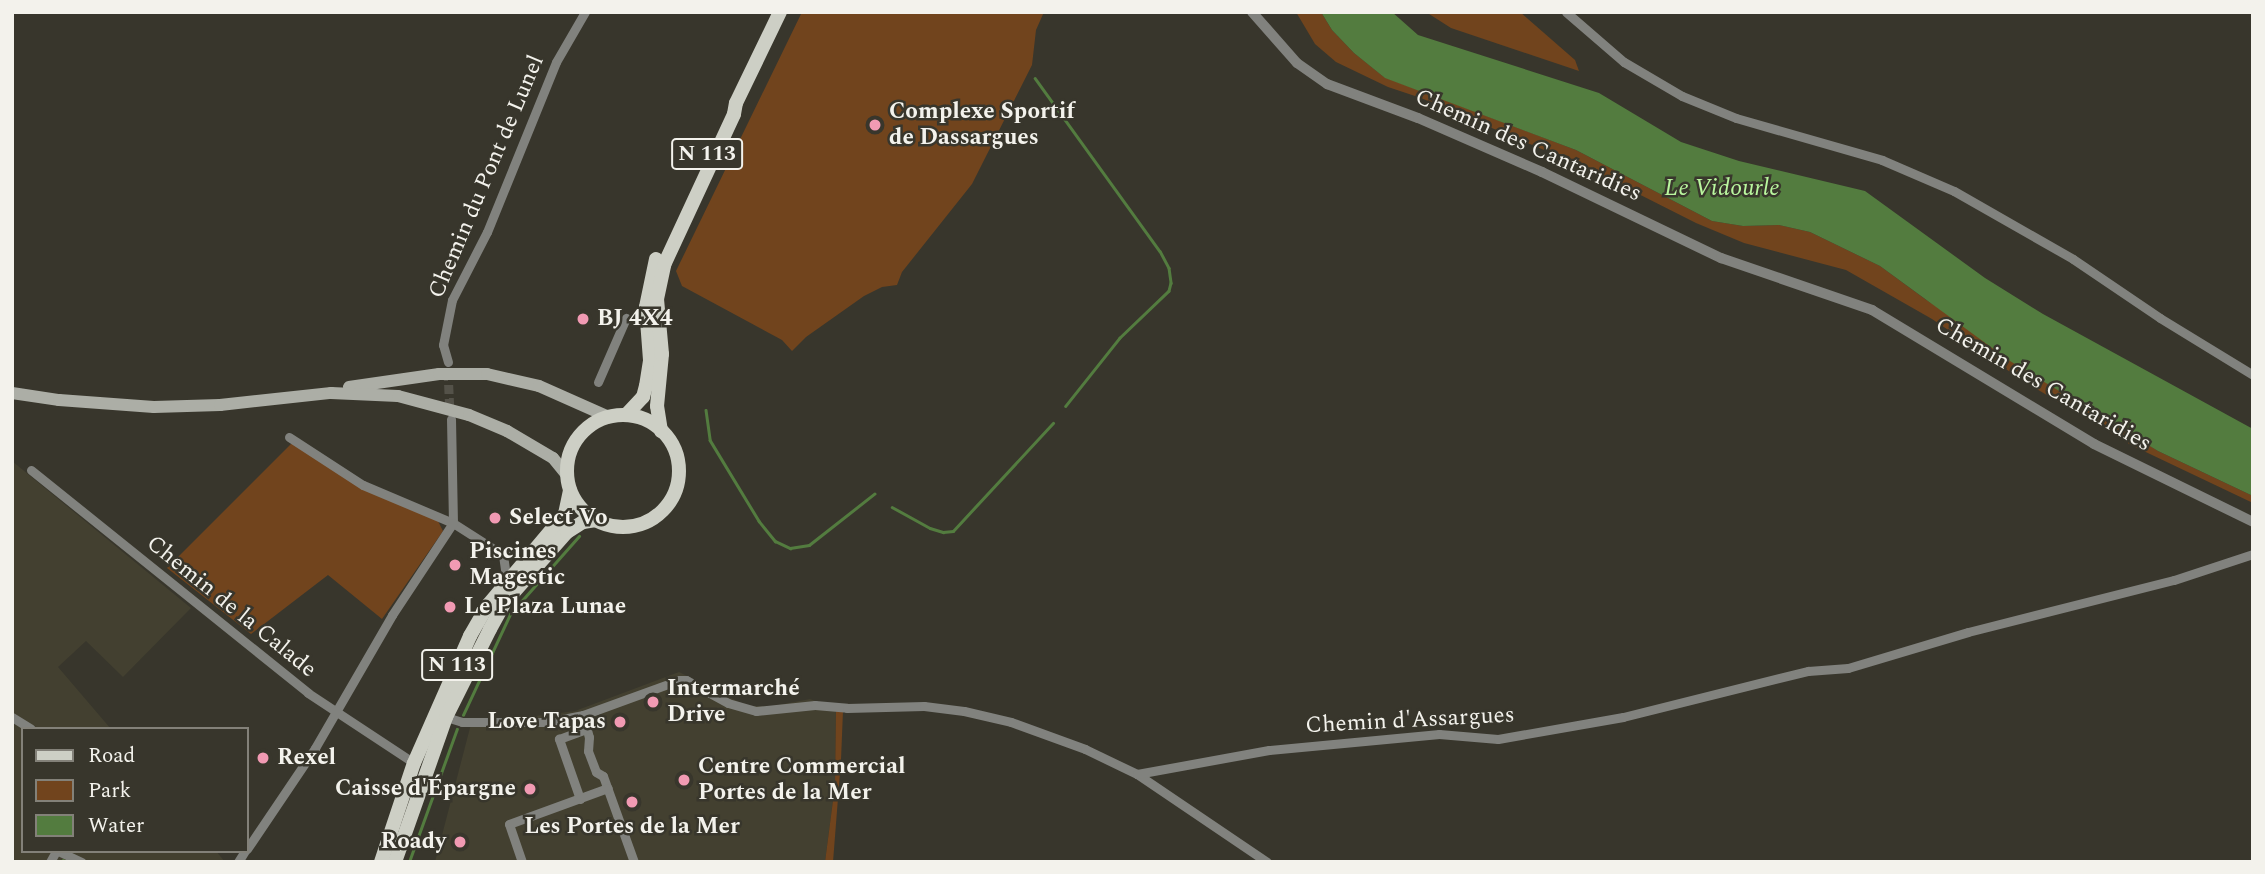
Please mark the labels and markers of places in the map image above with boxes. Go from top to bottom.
place label: Complexe Sportif de Dassargues [889,98,1075,152]
marker: Complexe Sportif de Dassargues [867,117,883,133]
place label: BJ 4X4 [597,305,673,333]
marker: BJ 4X4 [575,311,591,327]
place label: Select Vo [509,504,608,532]
marker: Select Vo [487,510,503,526]
place label: Piscines Magestic [469,538,565,592]
marker: Piscines Magestic [447,557,463,573]
place label: Le Plaza Lunae [464,593,626,621]
marker: Le Plaza Lunae [442,599,458,615]
place label: Intermarché Drive [667,675,800,729]
marker: Intermarché Drive [645,694,661,710]
place label: Love Tapas [488,708,606,736]
marker: Love Tapas [612,714,628,730]
place label: Rexel [277,744,336,772]
marker: Rexel [255,750,271,766]
place label: Centre Commercial Portes de la Mer [698,753,906,807]
marker: Centre Commercial Portes de la Mer [676,772,692,788]
place label: Caisse d'Épargne [335,775,516,803]
marker: Caisse d'Épargne [522,781,538,797]
marker: Les Portes de la Mer [624,794,640,810]
place label: Les Portes de la Mer [524,813,740,841]
place label: Roady [381,828,446,856]
marker: Roady [452,834,468,850]

